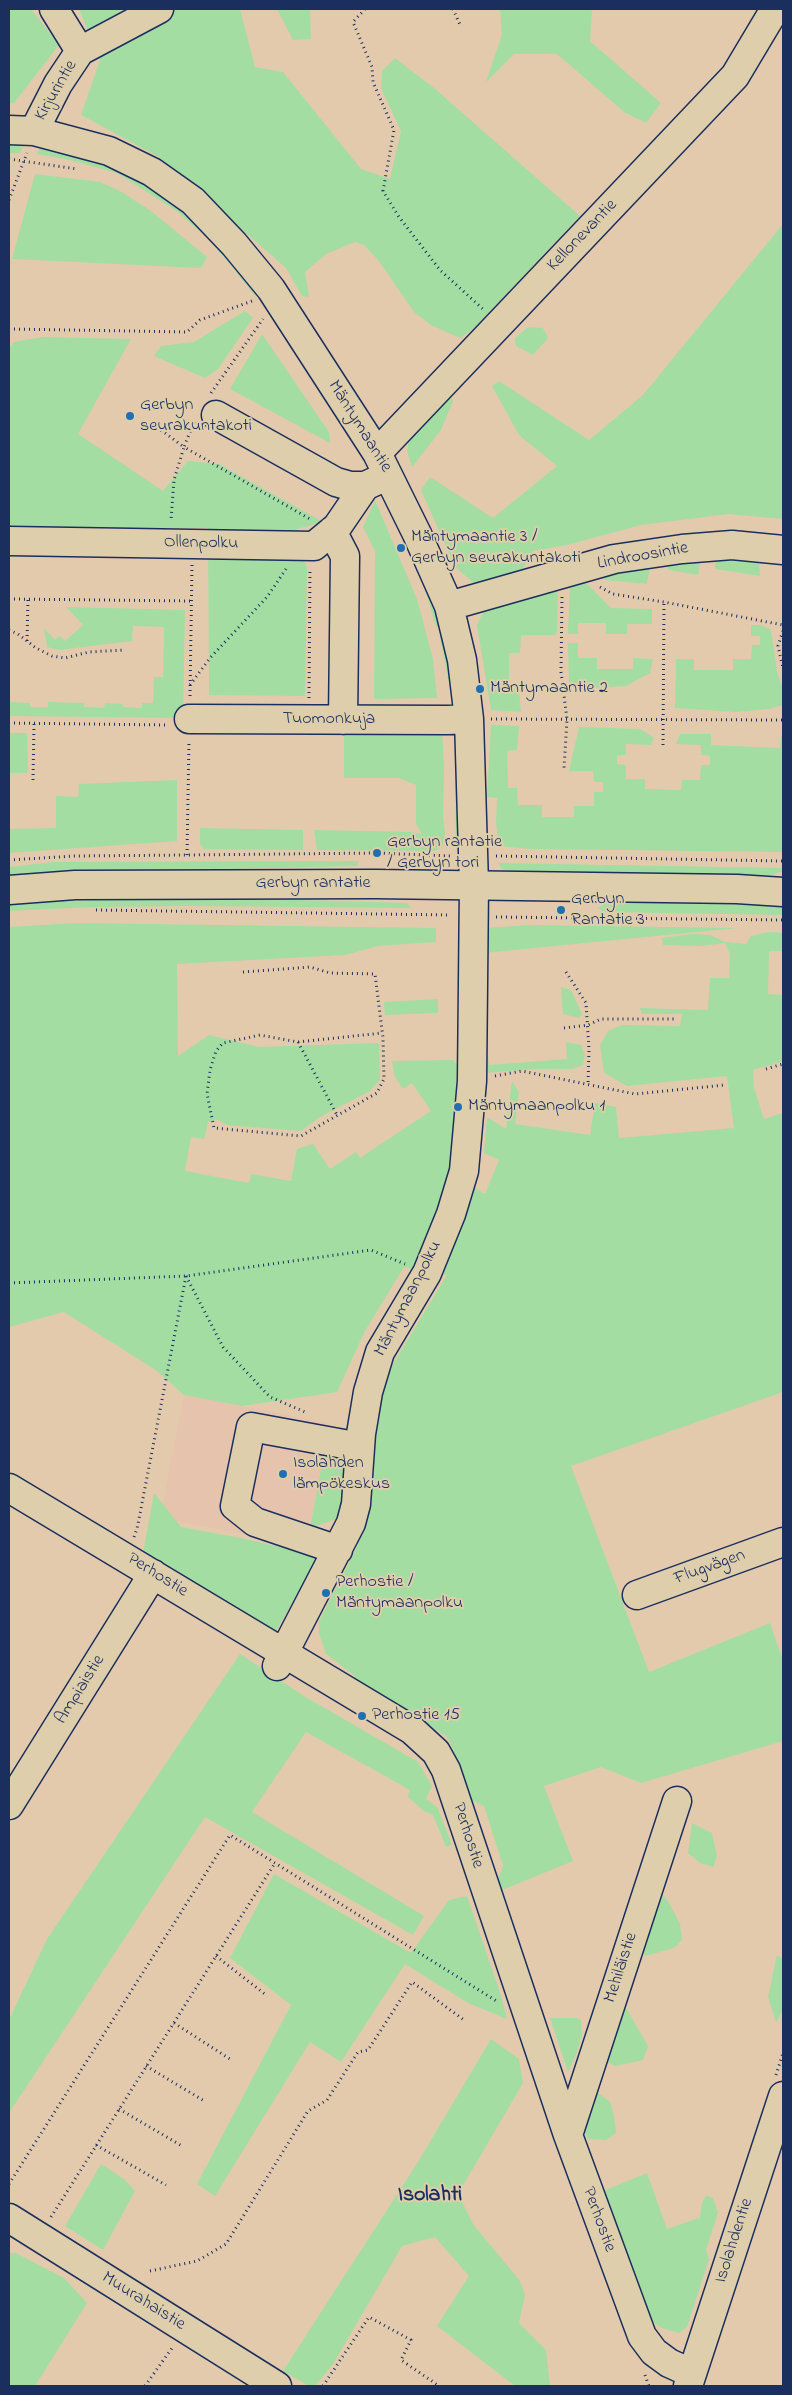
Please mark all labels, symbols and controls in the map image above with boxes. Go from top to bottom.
street label: Kirjurintie [31,57,83,125]
street label: Kellonevantie [543,195,623,277]
street label: Mäntymaantie [322,377,396,477]
place label: Gerbyn seurakuntakoti [140,395,252,438]
marker: Gerbyn seurakuntakoti [124,410,136,422]
place label: Mäntymaantie 3 / Gerbyn seurakuntakoti [411,527,581,570]
street label: Ollenpolku [164,533,238,555]
street label: Lindroosintie [596,538,690,576]
marker: Mäntymaantie 3 / Gerbyn seurakuntakoti [395,542,407,554]
place label: Mäntymaantie 2 [490,678,608,700]
marker: Mäntymaantie 2 [474,683,486,695]
street label: Tuomonkuja [283,709,375,731]
place label: Gerbyn rantatie / Gerbyn tori [387,832,502,874]
marker: Gerbyn rantatie / Gerbyn tori [371,847,383,859]
street label: Gerbyn rantatie [255,873,371,895]
place label: Gerbyn Rantatie 3 [571,889,645,932]
marker: Gerbyn Rantatie 3 [555,904,567,916]
place label: Mäntymaanpolku 1 [468,1096,605,1118]
marker: Mäntymaanpolku 1 [452,1101,464,1113]
street label: Mäntymaanpolku [371,1238,447,1360]
place label: Isolahden lämpökeskus [293,1453,390,1496]
marker: Isolahden lämpökeskus [277,1468,289,1480]
street label: Flugvägen [671,1545,749,1591]
street label: Perhostie [123,1549,191,1603]
place label: Perhostie / Mäntymaanpolku [336,1572,463,1615]
marker: Perhostie / Mäntymaanpolku [320,1587,332,1599]
street label: Ampiaistie [51,1651,111,1729]
place label: Perhostie 15 [372,1705,460,1727]
marker: Perhostie 15 [356,1710,368,1722]
street label: Perhostie [446,1801,488,1871]
street label: Mehiläistie [601,1930,643,2006]
district label: Isolahti [398,2183,462,2209]
street label: Perhostie [576,2185,620,2255]
street label: Isolahdentie [711,2196,759,2286]
street label: Muurahaistie [97,2268,189,2336]

